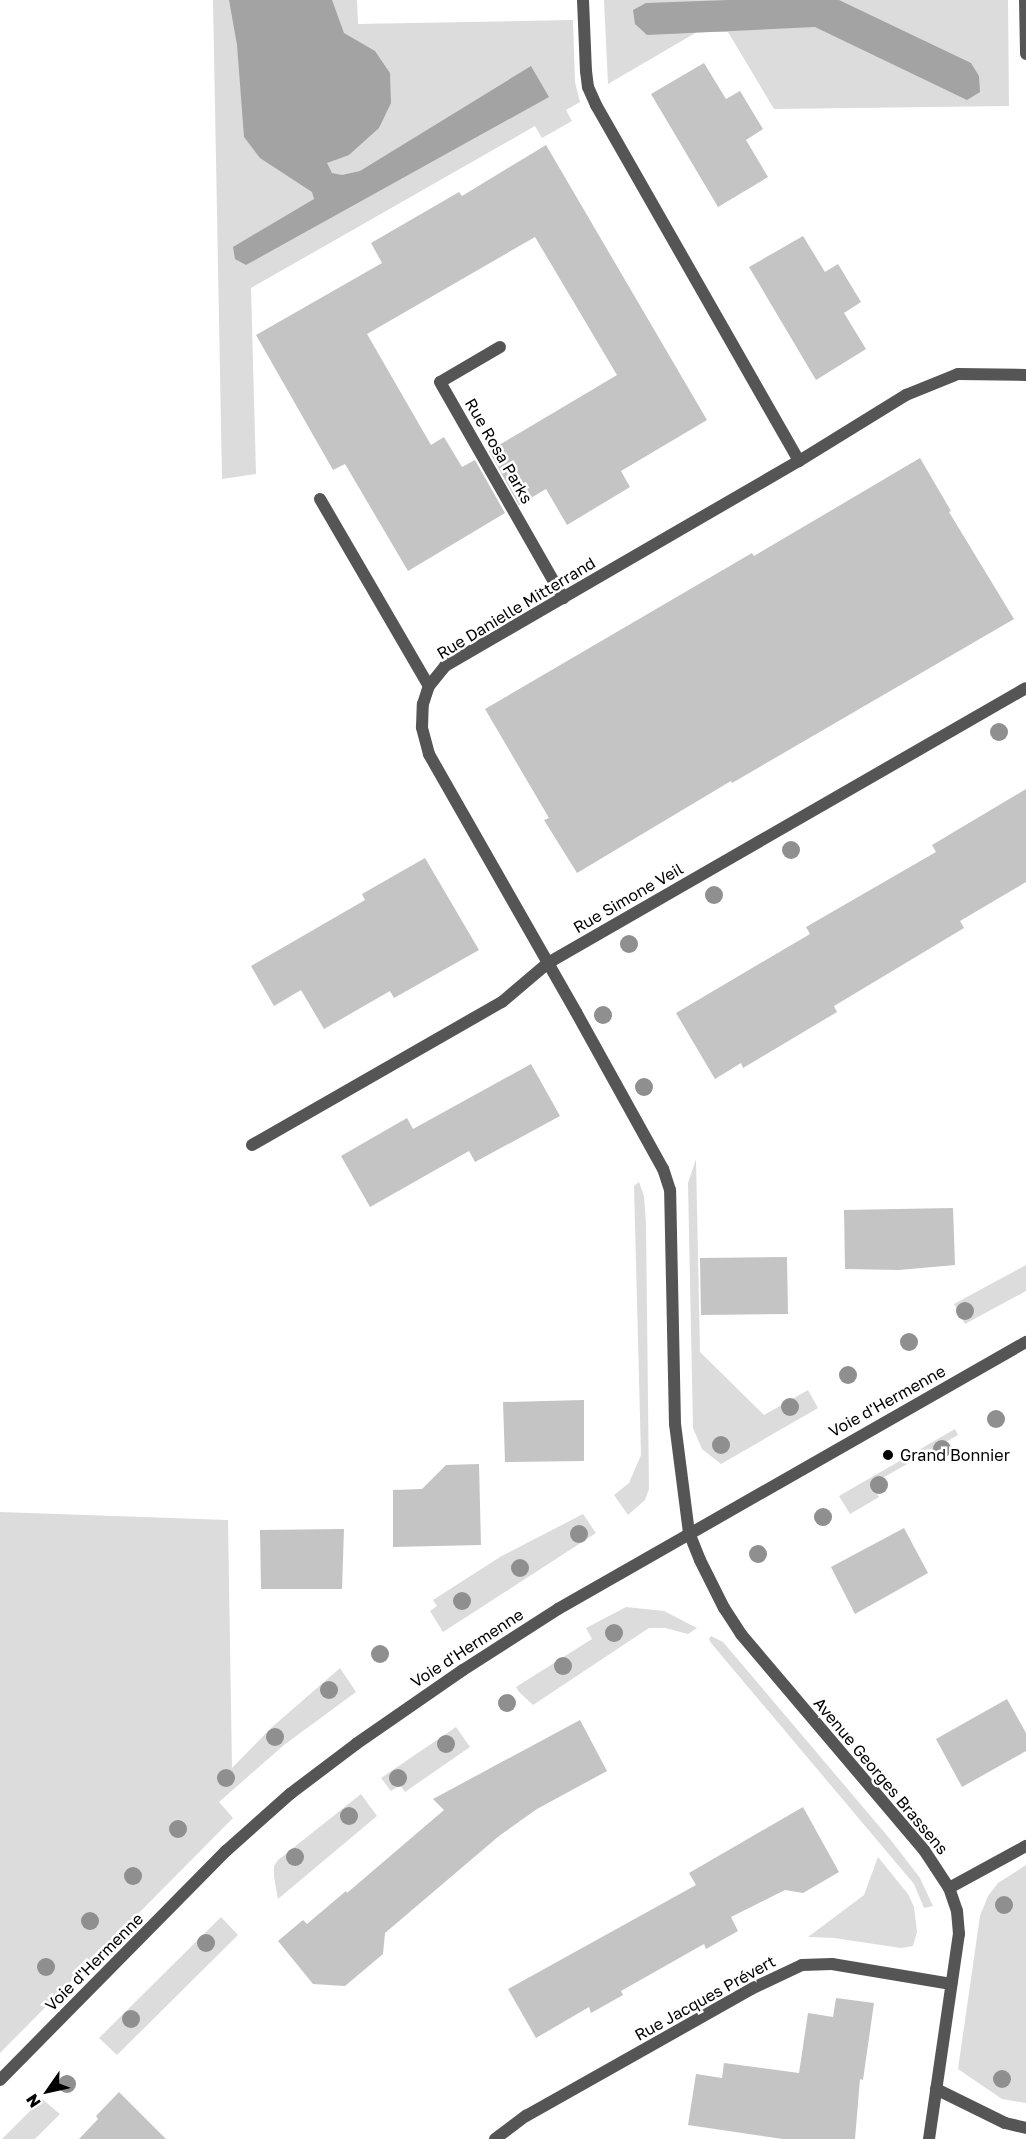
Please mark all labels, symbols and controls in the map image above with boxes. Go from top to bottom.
street label: Rue Rosa Parks [461,395,537,507]
street label: Rue Danielle Mitterrand [433,553,599,663]
street label: Rue Simone Veil [570,859,686,937]
street label: Voie d'Hermenne [825,1361,949,1441]
place label: Grand Bonnier [900,1445,1010,1465]
marker: Grand Bonnier [881,1448,895,1462]
street label: Voie d'Hermenne [407,1604,527,1692]
street label: Avenue Georges Brassens [810,1694,952,1858]
street label: Voie d'Hermenne [41,1909,147,2015]
street label: Rue Jacques Prévert [631,1951,779,2045]
north arrow [18,2061,78,2121]
text: N [21,2090,45,2112]

